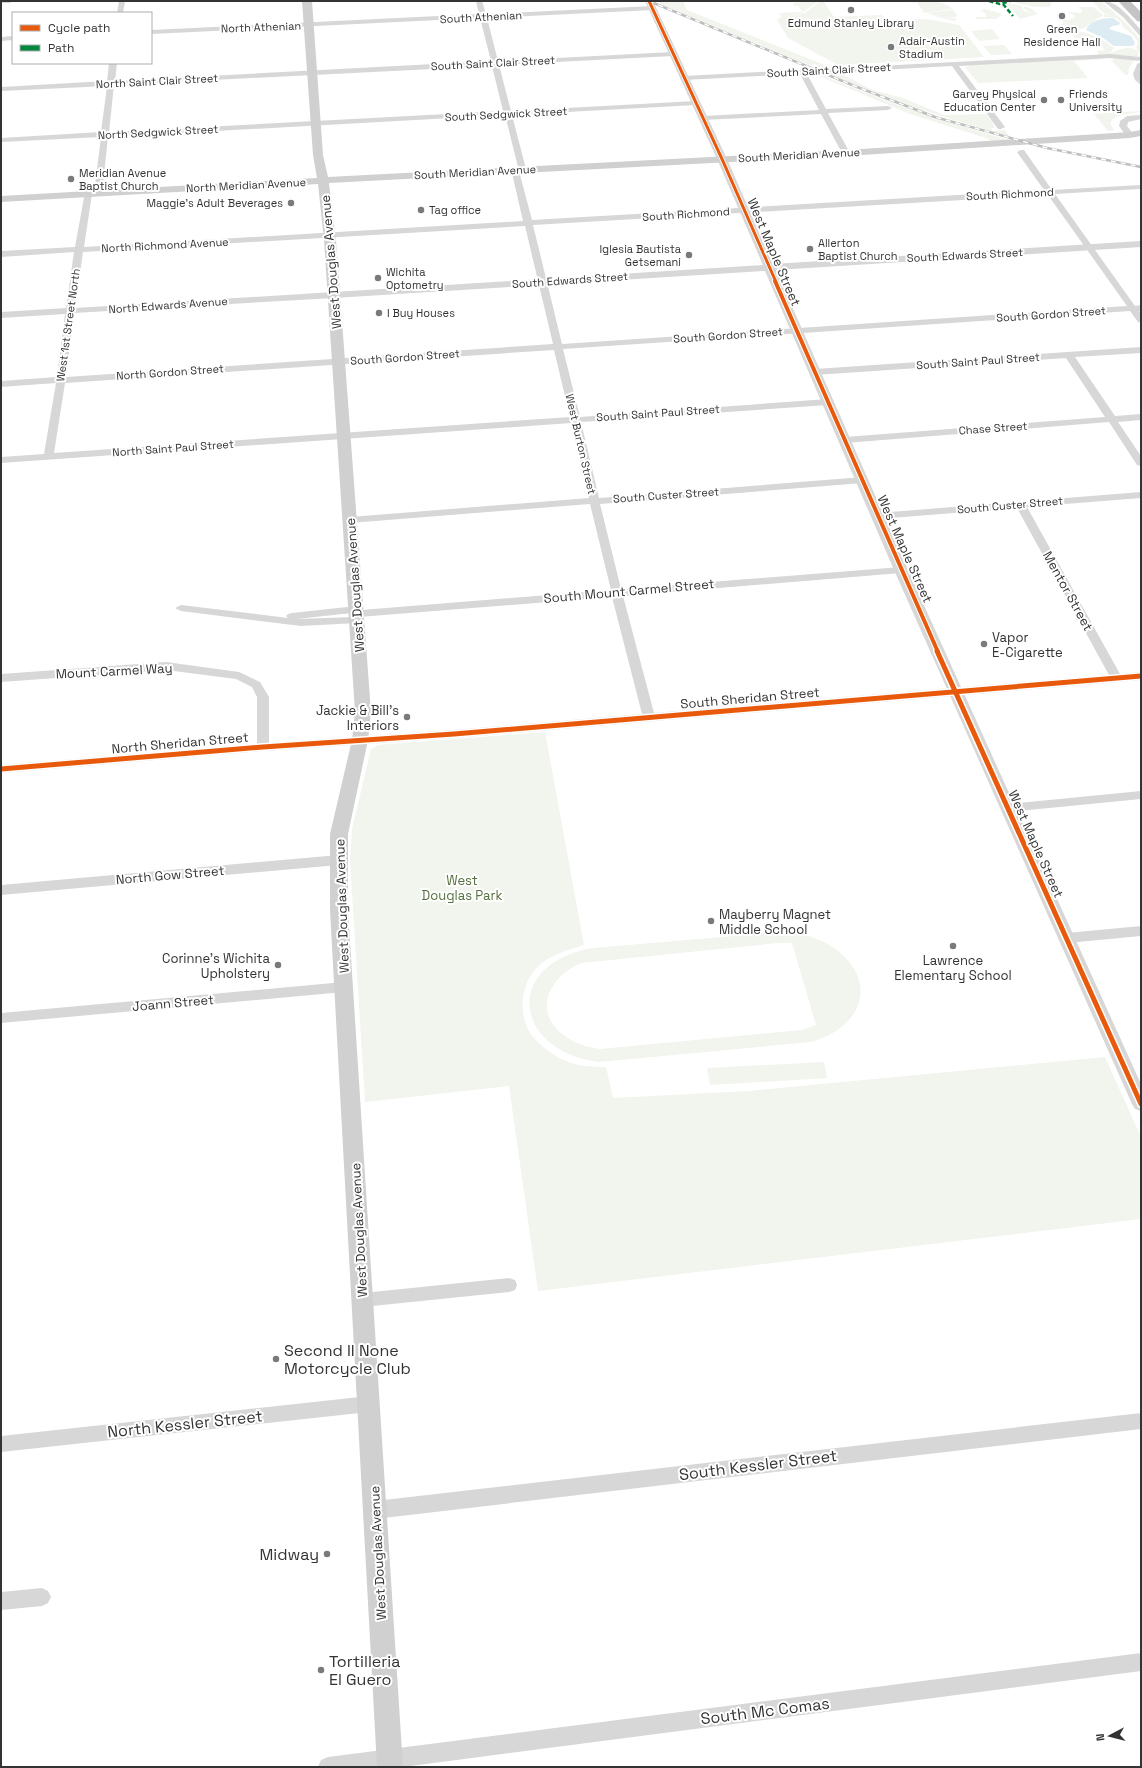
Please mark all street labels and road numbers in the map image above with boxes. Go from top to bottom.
street label: South Athenian [440,8,522,26]
street label: North Athenian [221,19,301,35]
street label: South Saint Clair Street [430,53,556,73]
street label: South Saint Clair Street [766,60,892,80]
street label: North Saint Clair Street [95,71,219,91]
street label: South Sedgwick Street [444,104,568,124]
street label: North Sedgwick Street [97,122,219,142]
street label: South Meridian Avenue [738,145,860,165]
street label: South Meridian Avenue [414,162,536,182]
street label: North Meridian Avenue [186,175,306,195]
street label: South Richmond [966,185,1054,203]
street label: West Douglas Avenue [317,194,345,330]
street label: West Maple Street [744,195,804,309]
street label: South Richmond [642,204,730,224]
street label: North Richmond Avenue [101,235,229,255]
street label: South Edwards Street [906,245,1024,265]
street label: West 1st Street North [53,267,83,383]
street label: South Edwards Street [511,269,629,291]
street label: North Edwards Avenue [108,294,228,316]
street label: South Gordon Street [996,303,1106,325]
street label: South Gordon Street [673,324,783,346]
street label: South Gordon Street [350,346,460,368]
street label: South Saint Paul Street [916,350,1040,372]
street label: North Gordon Street [116,361,224,383]
street label: West Burton Street [563,392,599,496]
street label: South Saint Paul Street [596,402,720,424]
street label: Chase Street [958,419,1028,437]
street label: North Saint Paul Street [112,437,234,459]
street label: South Custer Street [612,484,720,506]
street label: West Maple Street [874,493,936,605]
street label: South Custer Street [956,493,1064,517]
street label: West Douglas Avenue [342,517,368,653]
street label: Mentor Street [1039,548,1097,634]
street label: South Mount Carmel Street [543,575,715,607]
street label: Mount Carmel Way [55,659,173,683]
street label: South Sheridan Street [680,683,820,713]
street label: North Sheridan Street [111,729,249,757]
street label: West Maple Street [1005,788,1067,900]
street label: West Douglas Avenue [331,839,353,973]
street label: North Gow Street [115,862,225,888]
street label: Joann Street [131,991,215,1015]
street label: West Douglas Avenue [347,1162,371,1298]
street label: North Kessler Street [106,1405,264,1443]
street label: South Kessler Street [678,1445,838,1485]
street label: West Douglas Avenue [366,1485,390,1621]
street label: South Mc Comas [699,1693,831,1729]

